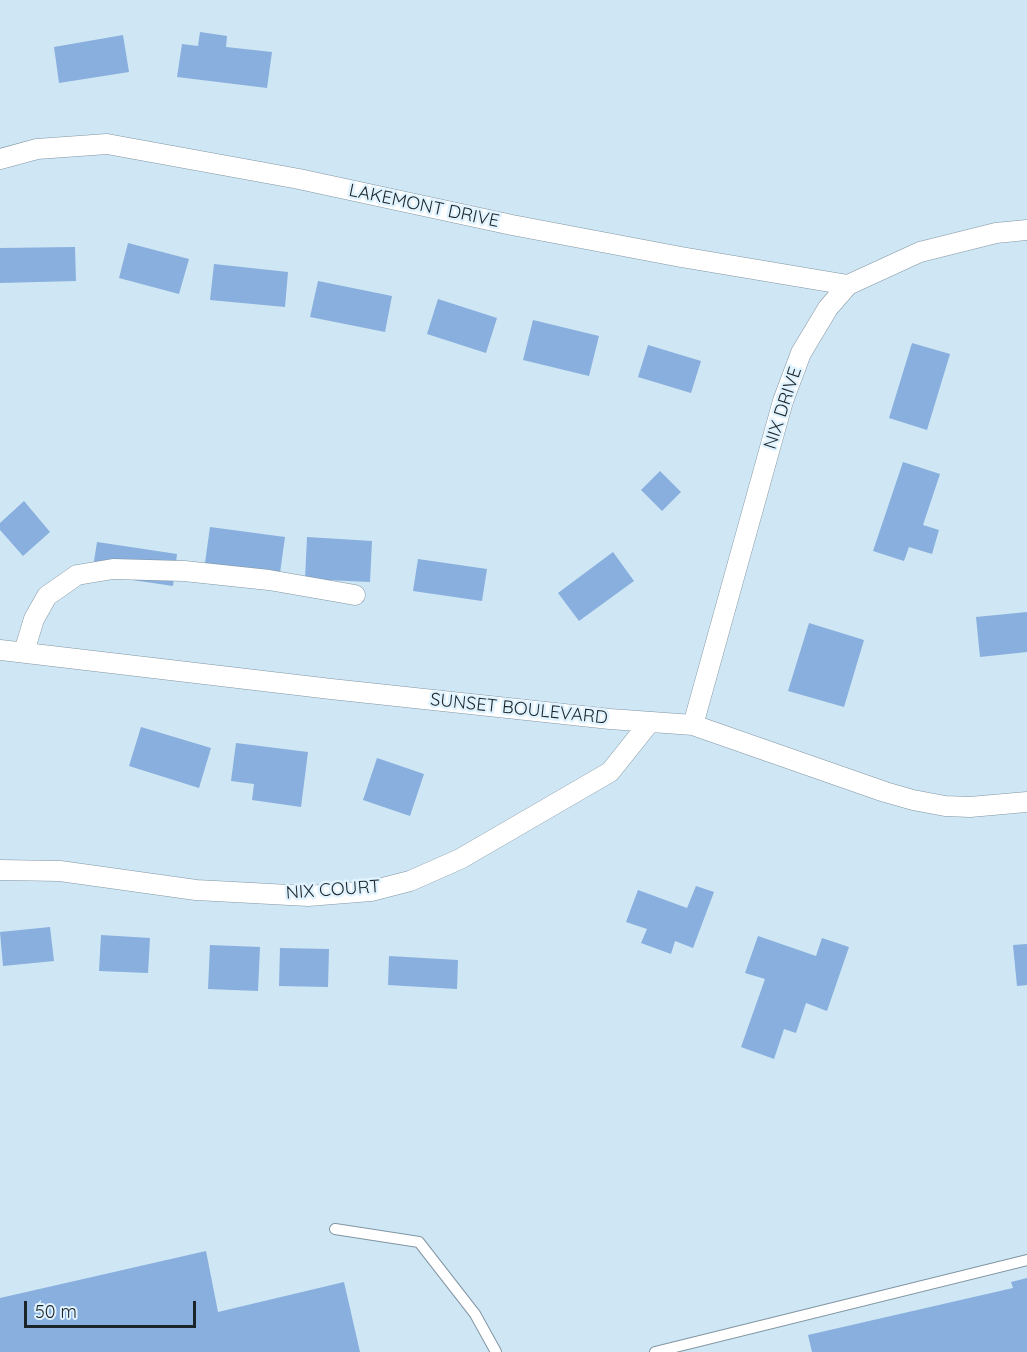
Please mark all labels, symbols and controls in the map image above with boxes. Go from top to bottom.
street label: LAKEMONT DRIVE [347,180,501,232]
street label: NIX DRIVE [760,364,806,452]
street label: SUNSET BOULEVARD [429,689,609,729]
street label: NIX COURT [285,876,381,904]
scale bar [27,1289,200,1327]
text: 50 m [35,1300,77,1323]

